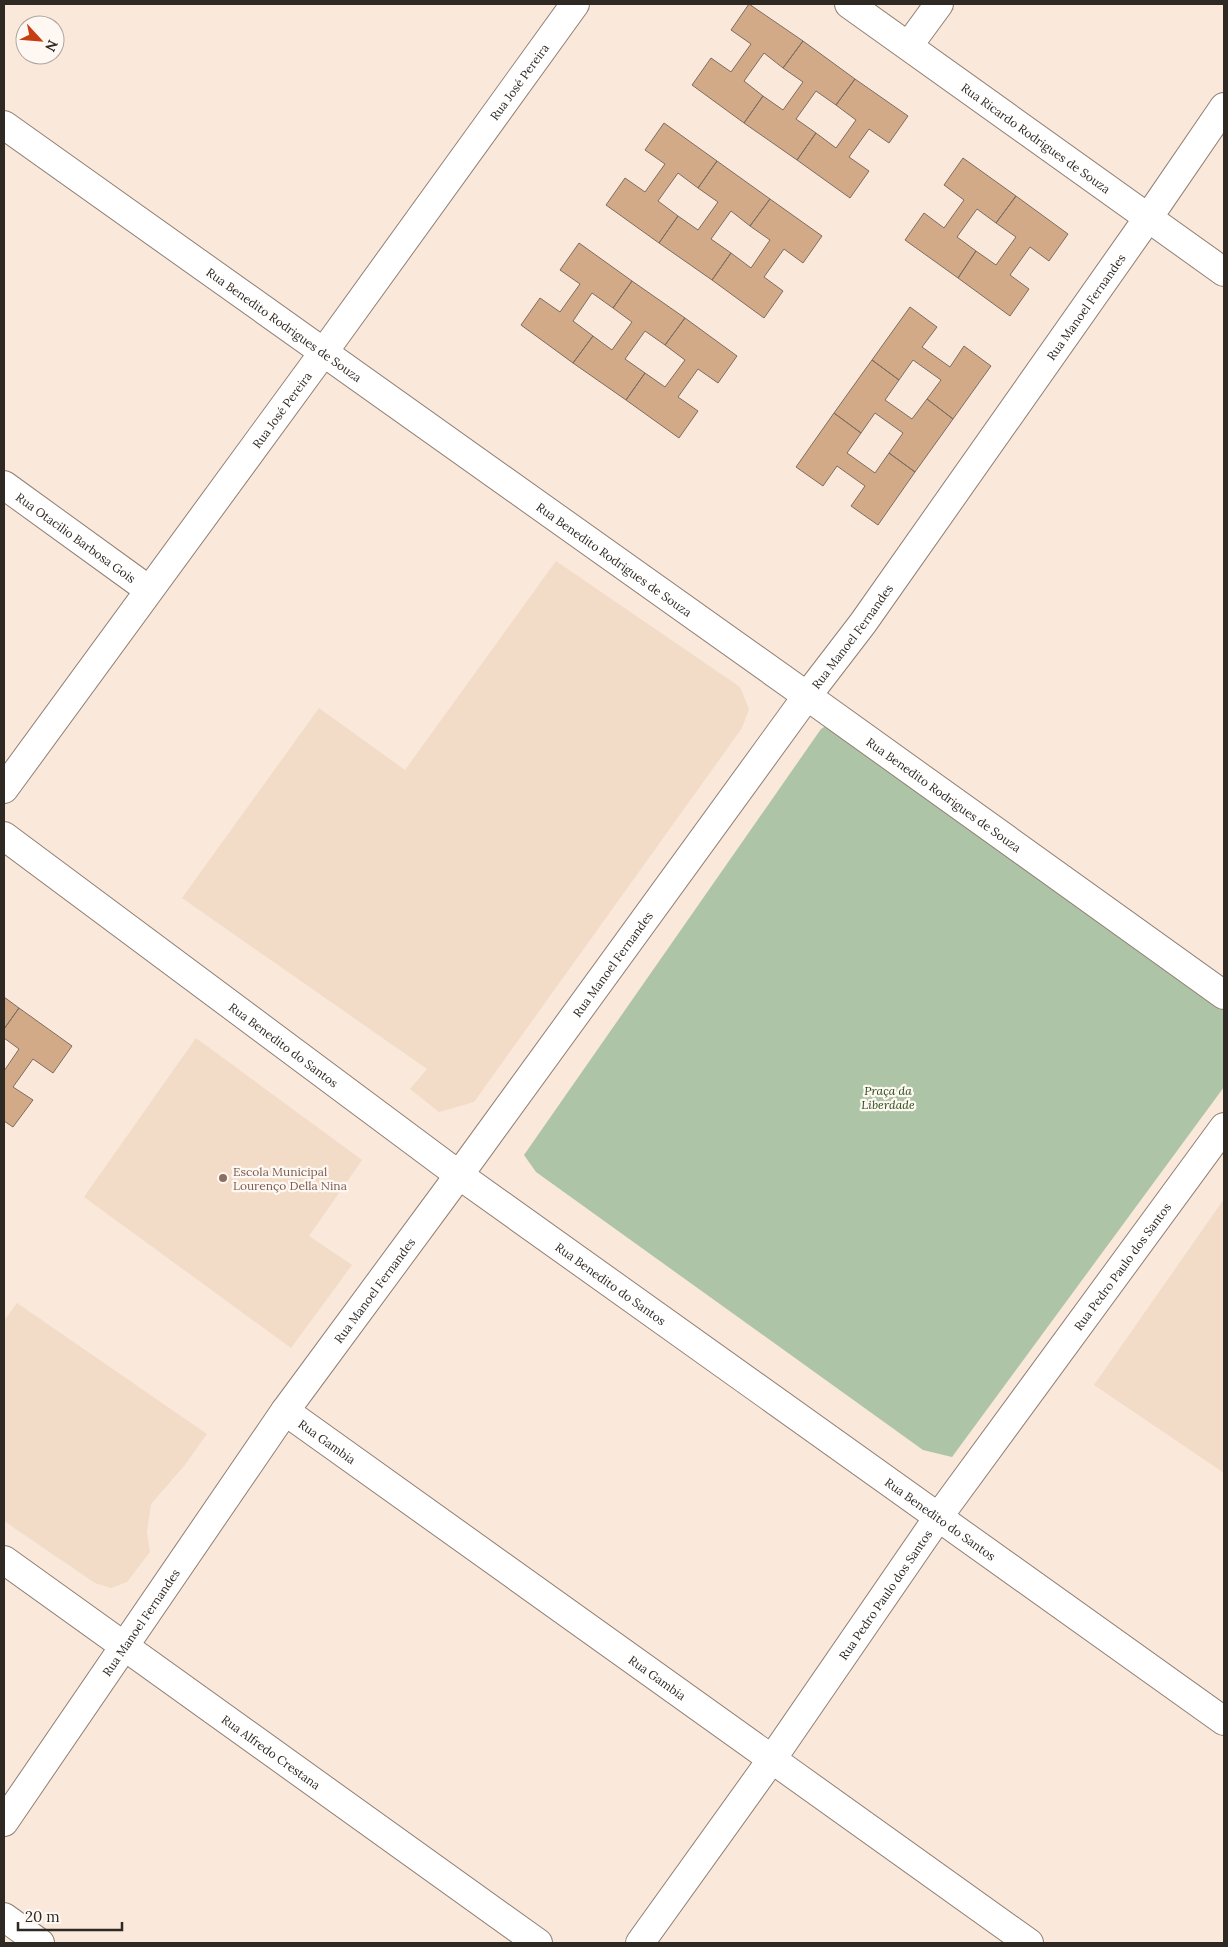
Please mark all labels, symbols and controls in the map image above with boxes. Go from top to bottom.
north arrow [15,15,65,65]
text: N [41,37,62,55]
street label: Rua José Pereira [486,40,552,123]
street label: Rua Ricardo Rodrigues de Souza [959,79,1114,196]
street label: Rua Manoel Fernandes [1043,250,1128,363]
street label: Rua Benedito Rodrigues de Souza [204,264,365,385]
street label: Rua José Pereira [249,369,314,451]
street label: Rua Otacilio Barbosa Gois [13,489,139,586]
street label: Rua Benedito Rodrigues de Souza [534,499,695,619]
street label: Rua Manoel Fernandes [808,581,896,691]
street label: Rua Benedito Rodrigues de Souza [864,734,1024,855]
street label: Rua Manoel Fernandes [569,908,656,1020]
street label: Rua Benedito do Santos [226,999,342,1090]
park label: Praça da Liberdade [861,1083,915,1112]
place label: Escola Municipal Lourenço Della Nina [233,1164,347,1193]
marker: Escola Municipal Lourenço Della Nina [217,1172,229,1184]
street label: Rua Pedro Paulo dos Santos [1070,1199,1174,1333]
street label: Rua Manoel Fernandes [330,1234,418,1346]
street label: Rua Benedito do Santos [553,1239,669,1328]
street label: Rua Gambia [296,1416,359,1467]
street label: Rua Benedito do Santos [882,1474,999,1563]
street label: Rua Pedro Paulo dos Santos [835,1526,935,1662]
street label: Rua Manoel Fernandes [99,1565,183,1679]
street label: Rua Gambia [626,1652,689,1703]
street label: Rua Alfredo Crestana [219,1711,324,1792]
scale bar [18,1900,121,1932]
text: 20 m [25,1907,60,1926]

